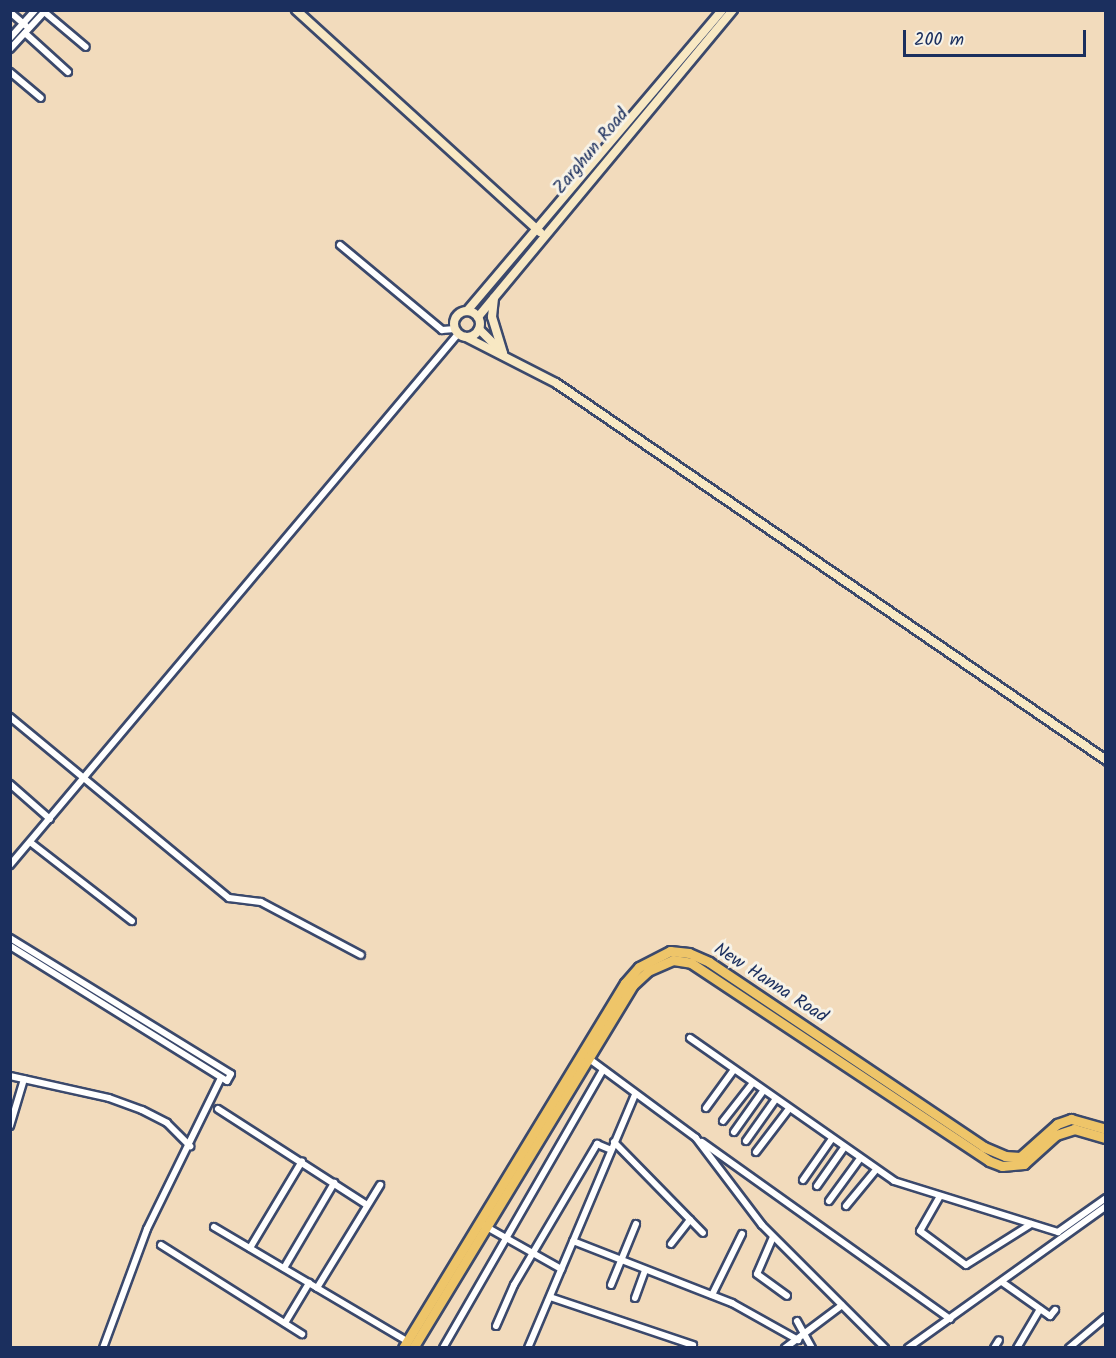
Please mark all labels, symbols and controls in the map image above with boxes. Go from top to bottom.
scale bar [906,18,1089,56]
text: 200 m [914,26,964,55]
street label: Zarghun Road [550,105,634,199]
street label: New Hanna Road [709,939,831,1029]

